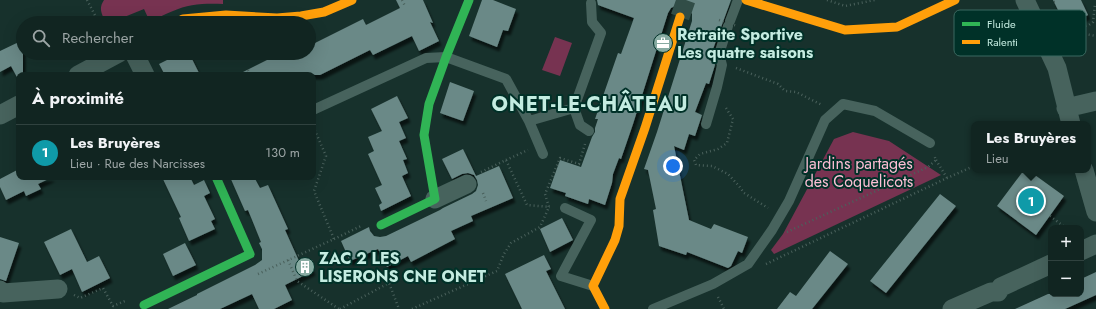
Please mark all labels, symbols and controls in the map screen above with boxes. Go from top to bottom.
legend [954,10,1086,56]
search box [16,16,316,60]
text: Fluide [987,16,1016,32]
place label: Retraite Sportive Les quatre saisons [677,23,813,64]
icon: search [30,27,52,49]
text: Rechercher [62,27,134,49]
office icon: Retraite Sportive Les quatre saisons [652,32,674,54]
text: Ralenti [987,34,1018,50]
text: À proximité [32,86,124,110]
district label: ONET-LE-CHÂTEAU [491,89,689,119]
popup [971,121,1091,173]
text: Les Bruyères [986,127,1076,149]
text: Les Bruyères [70,132,160,154]
text: 1 [42,143,48,162]
text: 130 m [265,143,300,162]
text: Lieu [986,149,1009,168]
park label: Jardins partagés des Coquelicots [803,152,913,193]
text: Lieu · Rue des Narcisses [70,154,205,173]
your location [663,156,683,176]
pin: 1 [1018,186,1044,216]
map controls [1048,225,1084,297]
button: + [1048,225,1084,261]
place label: ZAC 2 LES LISERONS CNE ONET [319,247,486,288]
building icon: ZAC 2 LES LISERONS CNE ONET [294,256,316,278]
button: − [1048,261,1084,297]

